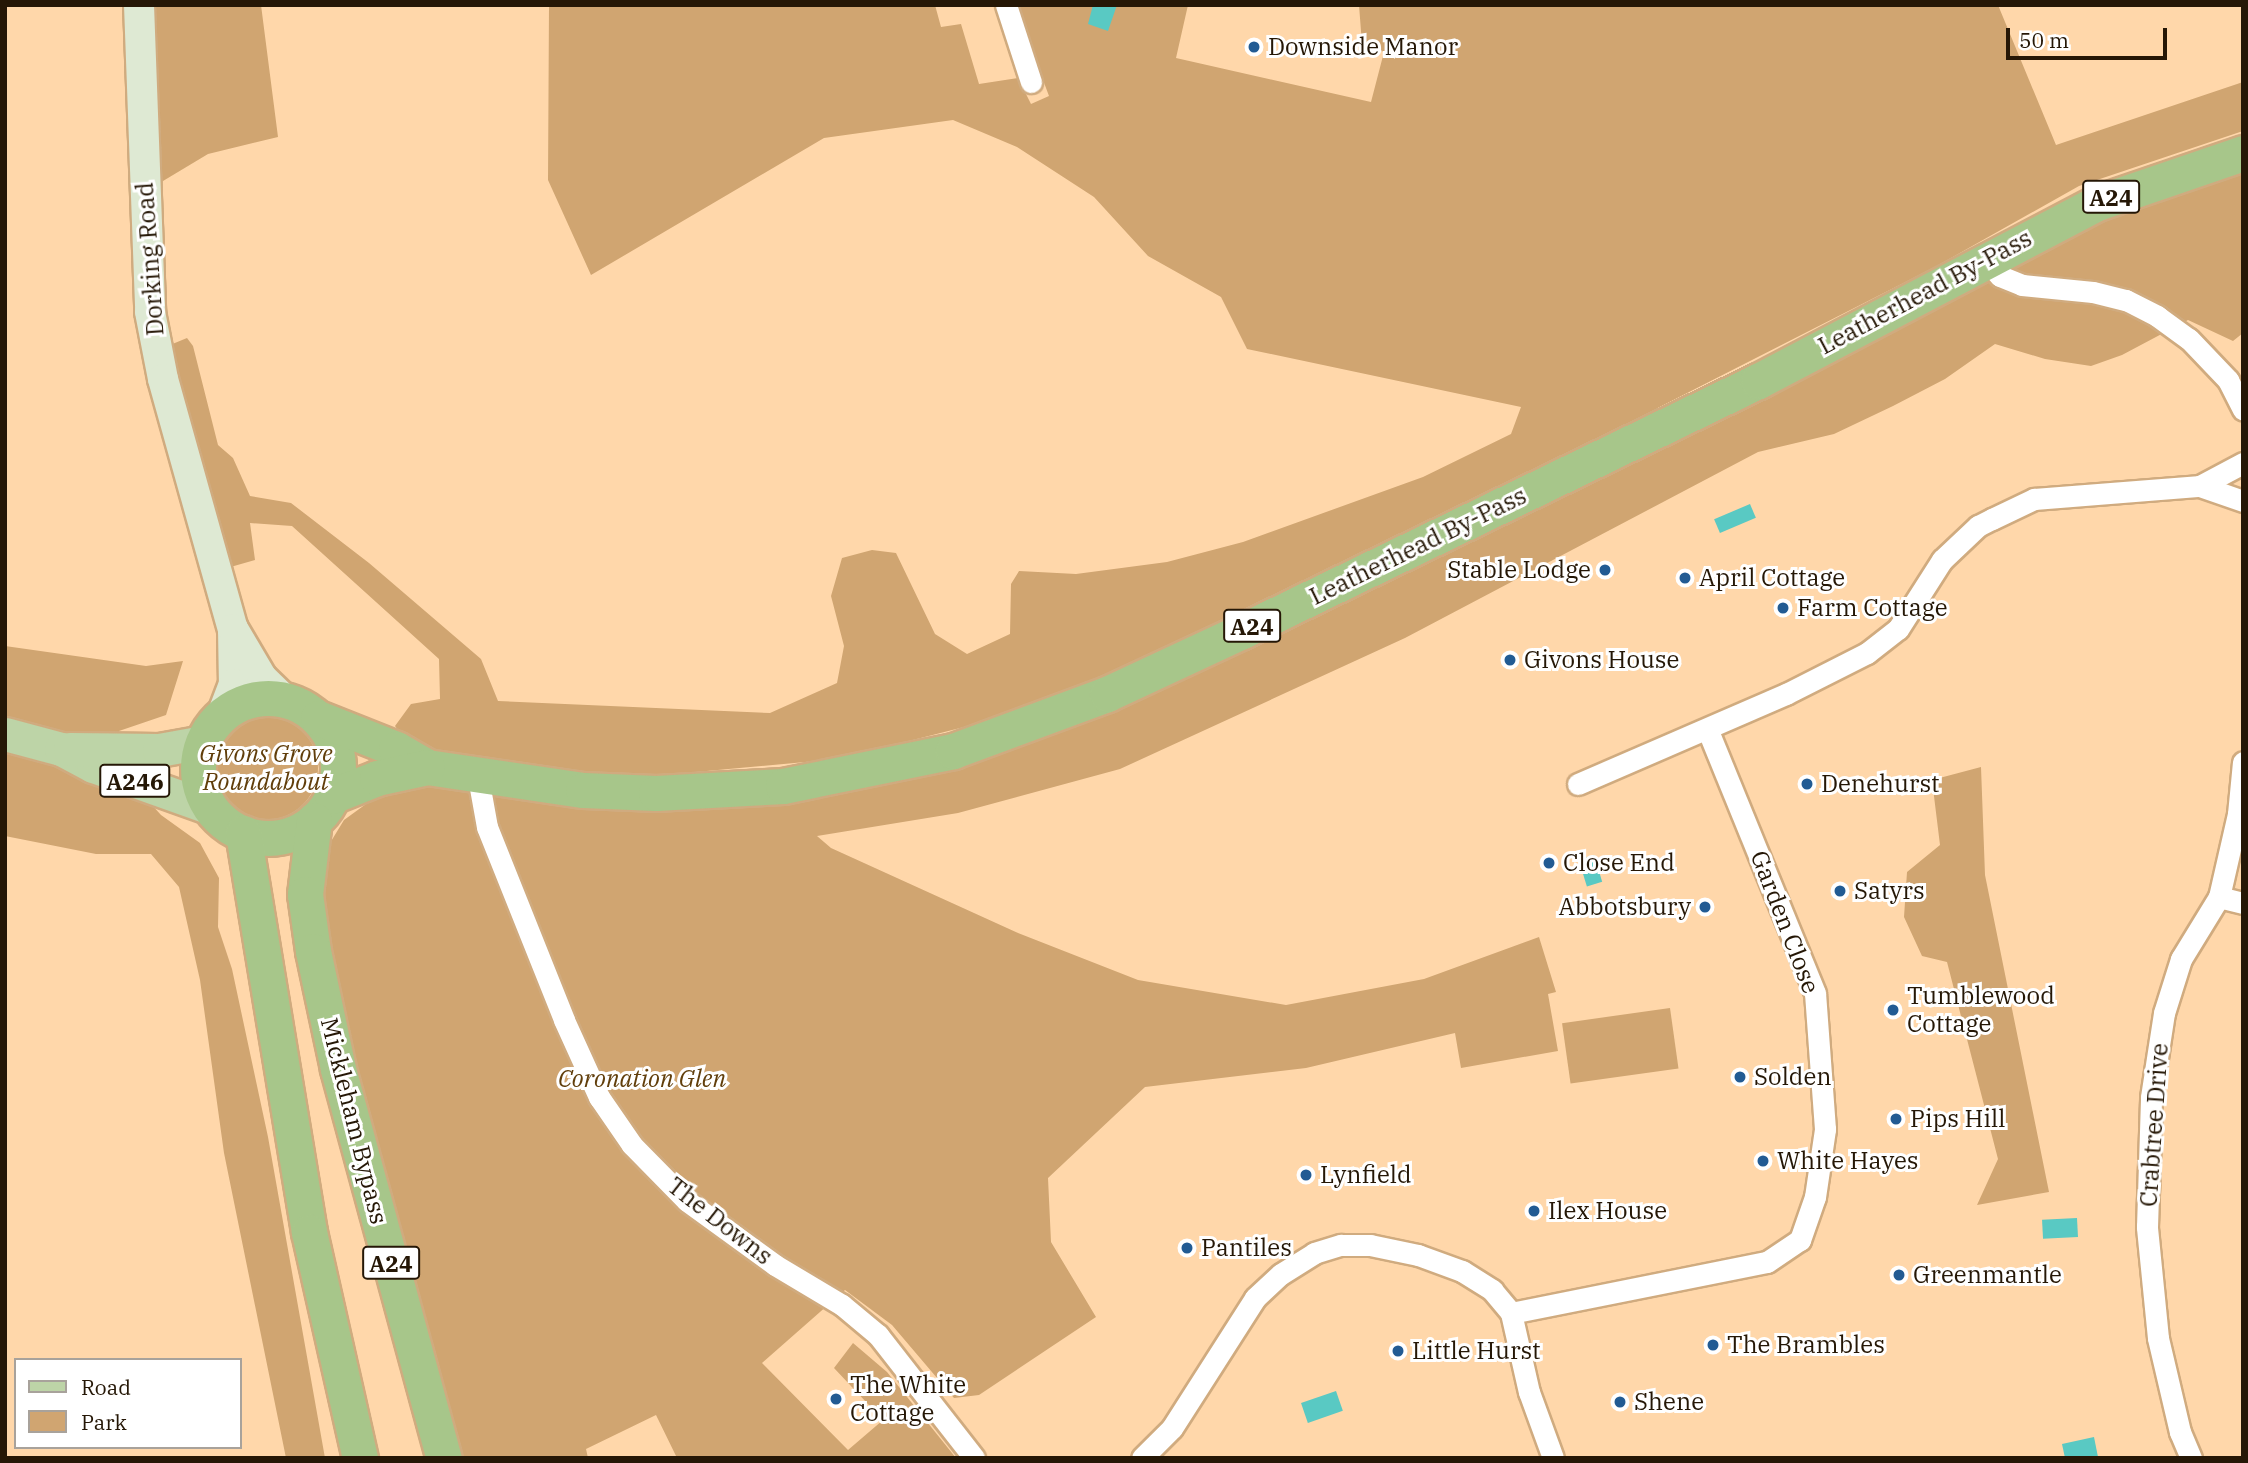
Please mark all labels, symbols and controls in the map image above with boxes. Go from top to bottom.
scale bar [2010,14,2171,58]
text: 50 m [2019,26,2069,54]
place label: Downside Manor [1268,33,1458,61]
marker: Downside Manor [1246,39,1262,55]
road number: A24 [2081,178,2141,216]
street label: Dorking Road [130,181,170,337]
street label: Leatherhead By-Pass [1813,224,2037,360]
street label: Leatherhead By-Pass [1305,481,1531,611]
place label: Stable Lodge [1447,556,1591,584]
marker: Stable Lodge [1597,562,1613,578]
place label: April Cottage [1699,564,1845,592]
marker: April Cottage [1677,570,1693,586]
place label: Farm Cottage [1797,594,1948,622]
marker: Farm Cottage [1775,600,1791,616]
road number: A24 [1222,606,1282,646]
place label: Givons House [1524,646,1679,674]
marker: Givons House [1502,652,1518,668]
park label: Givons Grove Roundabout [199,740,333,796]
road number: A246 [98,762,172,800]
place label: Denehurst [1821,770,1939,798]
marker: Denehurst [1799,776,1815,792]
street label: Garden Close [1745,847,1825,997]
place label: Close End [1563,849,1675,877]
marker: Close End [1541,855,1557,871]
place label: Satyrs [1854,877,1925,905]
marker: Satyrs [1832,883,1848,899]
place label: Abbotsbury [1558,893,1691,921]
marker: Abbotsbury [1697,899,1713,915]
place label: Tumblewood Cottage [1907,982,2055,1038]
marker: Tumblewood Cottage [1885,1002,1901,1018]
street label: Mickleham Bypass [314,1015,394,1227]
street label: Crabtree Drive [2134,1042,2174,1208]
place label: Solden [1754,1063,1832,1091]
park label: Coronation Glen [558,1065,726,1093]
marker: Solden [1732,1069,1748,1085]
place label: Pips Hill [1910,1105,2005,1133]
marker: Pips Hill [1888,1111,1904,1127]
place label: White Hayes [1777,1147,1919,1175]
marker: White Hayes [1755,1153,1771,1169]
place label: Lynfield [1320,1161,1412,1189]
marker: Lynfield [1298,1167,1314,1183]
street label: The Downs [662,1171,778,1271]
place label: Ilex House [1548,1197,1667,1225]
marker: Ilex House [1526,1203,1542,1219]
place label: Pantiles [1201,1234,1292,1262]
marker: Pantiles [1179,1240,1195,1256]
road number: A24 [361,1244,421,1282]
place label: Greenmantle [1913,1261,2062,1289]
marker: Greenmantle [1891,1267,1907,1283]
place label: The Brambles [1727,1331,1885,1359]
place label: Little Hurst [1412,1337,1541,1365]
marker: The Brambles [1705,1337,1721,1353]
marker: Little Hurst [1390,1343,1406,1359]
legend [14,1358,242,1449]
place label: The White Cottage [850,1371,966,1427]
text: Road [81,1373,131,1401]
place label: Shene [1634,1388,1704,1416]
marker: The White Cottage [828,1391,844,1407]
marker: Shene [1612,1394,1628,1410]
text: Park [81,1408,127,1436]

